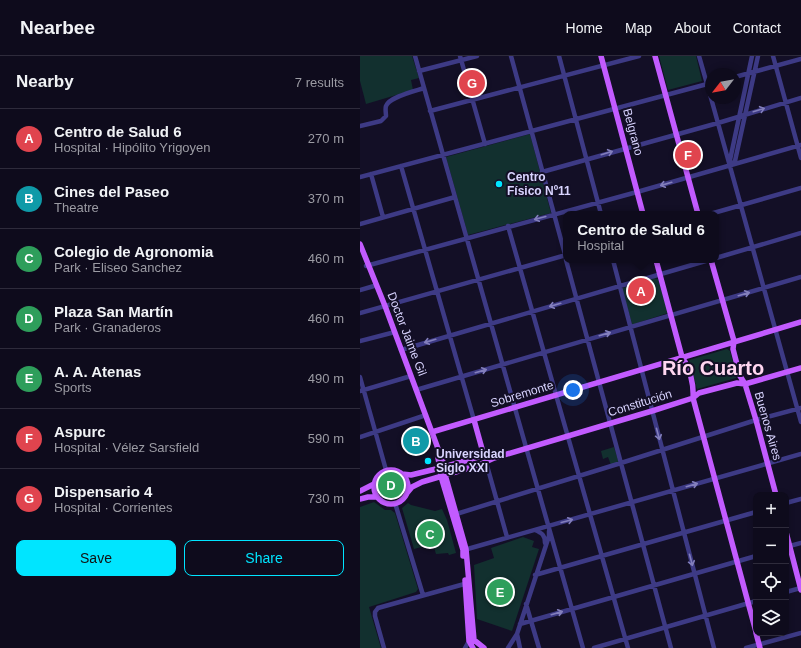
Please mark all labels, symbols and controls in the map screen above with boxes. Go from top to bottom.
text: Nearbee [20,17,95,38]
text: Home [566,20,603,36]
text: Map [625,20,652,36]
text: About [674,20,711,36]
text: Contact [733,20,781,36]
pin: G [459,68,485,98]
north arrow [705,68,741,104]
text: Nearby [16,72,74,91]
text: 7 results [295,75,344,90]
one-way arrow [752,106,765,113]
street label: Belgrano [620,107,646,157]
text: Centro de Salud 6 [54,123,182,140]
text: A [24,131,34,146]
text: 270 m [308,131,344,146]
text: Hospital · Hipólito Yrigoyen [54,140,211,155]
pin: F [675,140,701,170]
one-way arrow [600,149,613,156]
place label: Centro Físico Nº11 [507,170,571,198]
marker: Centro Físico Nº11 [494,179,504,189]
one-way arrow [660,181,673,188]
text: Cines del Paseo [54,183,169,200]
text: B [24,191,34,206]
text: 370 m [308,191,344,206]
text: Theatre [54,200,99,215]
popup [563,211,719,263]
one-way arrow [534,214,547,222]
text: Centro de Salud 6 [577,221,705,238]
text: Hospital [577,238,624,253]
text: Colegio de Agronomia [54,243,213,260]
text: C [24,251,34,266]
text: 460 m [308,251,344,266]
text: Park · Eliseo Sanchez [54,260,182,275]
pin: A [628,276,654,306]
street label: Doctor Jaime Gil [385,290,429,378]
one-way arrow [737,290,750,297]
one-way arrow [549,302,562,309]
text: Plaza San Martín [54,303,173,320]
text: D [24,311,34,326]
text: 460 m [308,311,344,326]
text: Park · Granaderos [54,320,161,335]
one-way arrow [599,330,612,337]
one-way arrow [424,338,437,346]
district label: Río Cuarto [662,357,764,379]
text: A. A. Atenas [54,363,141,380]
one-way arrow [474,367,487,374]
text: E [25,371,33,386]
text: 490 m [308,371,344,386]
street label: Sobremonte [489,378,556,410]
text: Sports [54,380,92,395]
your location [563,380,583,400]
street label: Constitución [606,387,674,419]
street label: Buenos Aires [752,390,784,462]
text: Aspurc [54,423,106,440]
pin: B [403,426,429,456]
one-way arrow [655,427,663,440]
text: F [25,431,33,446]
text: 590 m [308,431,344,446]
text: Hospital · Vélez Sarsfield [54,440,199,455]
place label: Universidad Siglo XXI [436,447,505,475]
marker: Universidad Siglo XXI [423,456,433,466]
pin: D [378,470,404,500]
one-way arrow [686,481,699,488]
text: Dispensario 4 [54,483,152,500]
text: G [24,491,34,506]
text: 730 m [308,491,344,506]
map controls [753,492,789,636]
button: + [753,492,789,528]
text: Hospital · Corrientes [54,500,173,515]
one-way arrow [561,516,574,524]
pin: C [417,519,443,549]
button: − [753,528,789,564]
button: Save [16,540,176,576]
button: Share [184,540,344,576]
one-way arrow [688,553,695,566]
button: locate [753,564,789,600]
pin: E [487,577,513,607]
button: layers [753,600,789,636]
one-way arrow [551,609,564,617]

